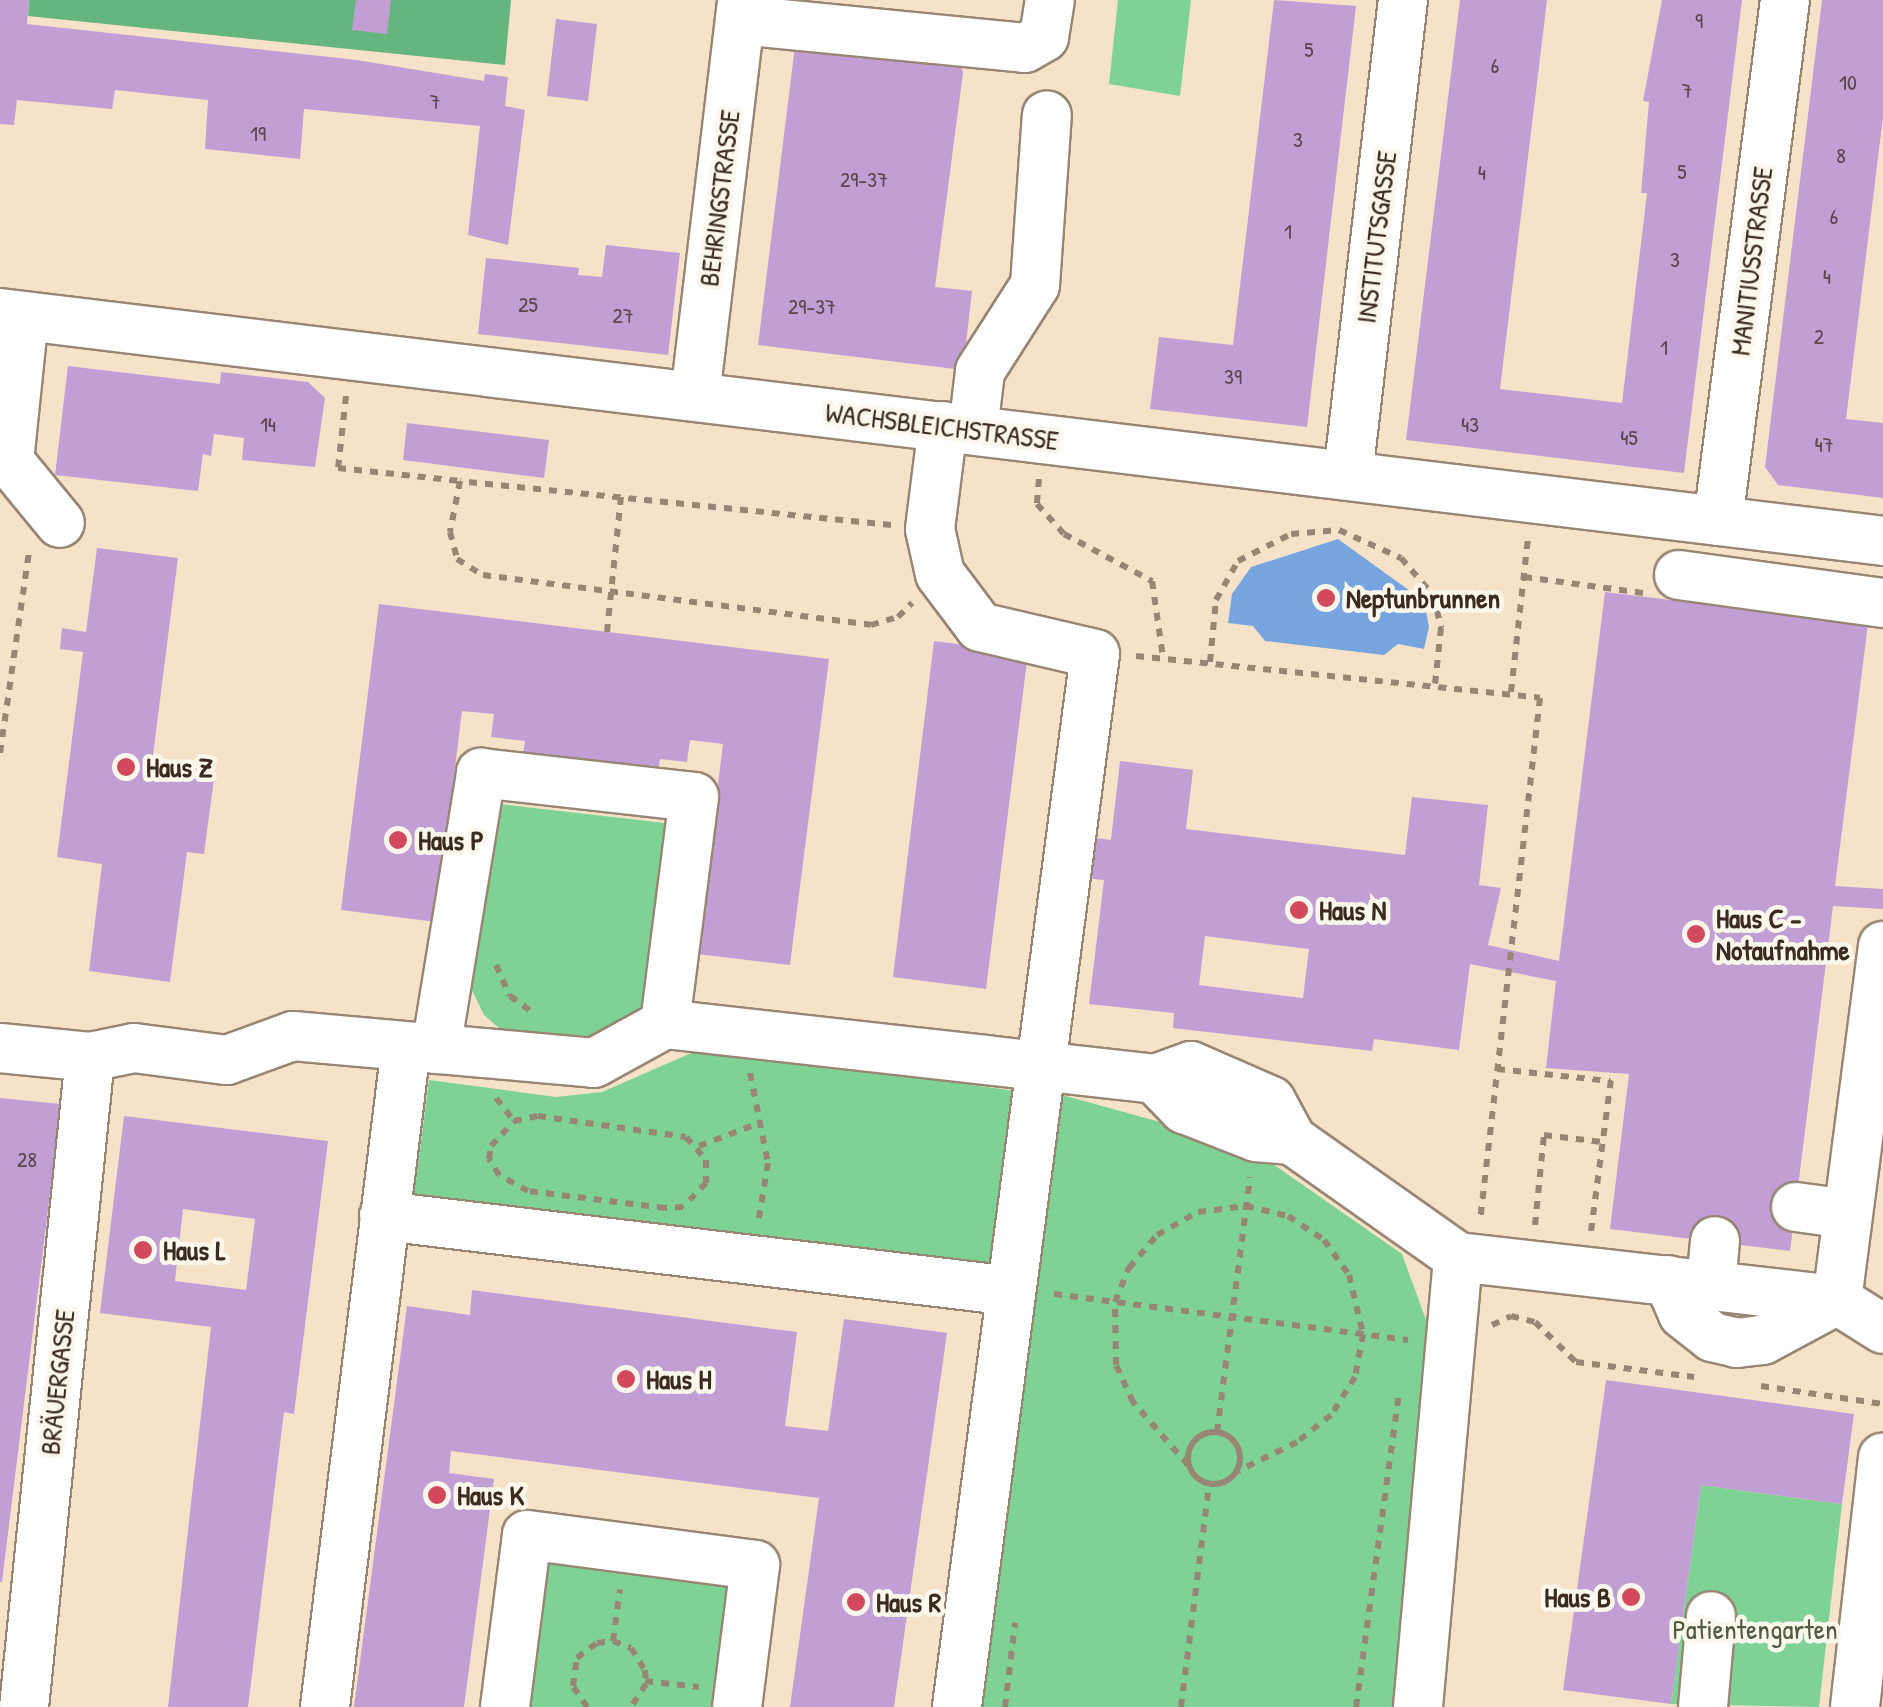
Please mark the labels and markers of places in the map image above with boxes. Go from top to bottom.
place label: Neptunbrunnen [1346,581,1500,615]
marker: Neptunbrunnen [1315,587,1337,609]
place label: Haus Z [146,750,213,784]
marker: Haus Z [115,756,137,778]
place label: Haus P [418,823,484,857]
marker: Haus P [387,829,409,851]
place label: Haus N [1319,893,1386,927]
marker: Haus N [1288,899,1310,921]
place label: Haus C - Notaufnahme [1716,901,1850,967]
marker: Haus C - Notaufnahme [1685,923,1707,945]
place label: Haus L [163,1233,226,1267]
marker: Haus L [132,1239,154,1261]
place label: Haus H [646,1362,712,1396]
marker: Haus H [615,1368,637,1390]
place label: Haus K [457,1478,524,1512]
marker: Haus K [426,1484,448,1506]
place label: Haus B [1544,1580,1611,1614]
place label: Haus R [876,1585,941,1619]
marker: Haus B [1620,1586,1642,1608]
marker: Haus R [845,1591,867,1613]

